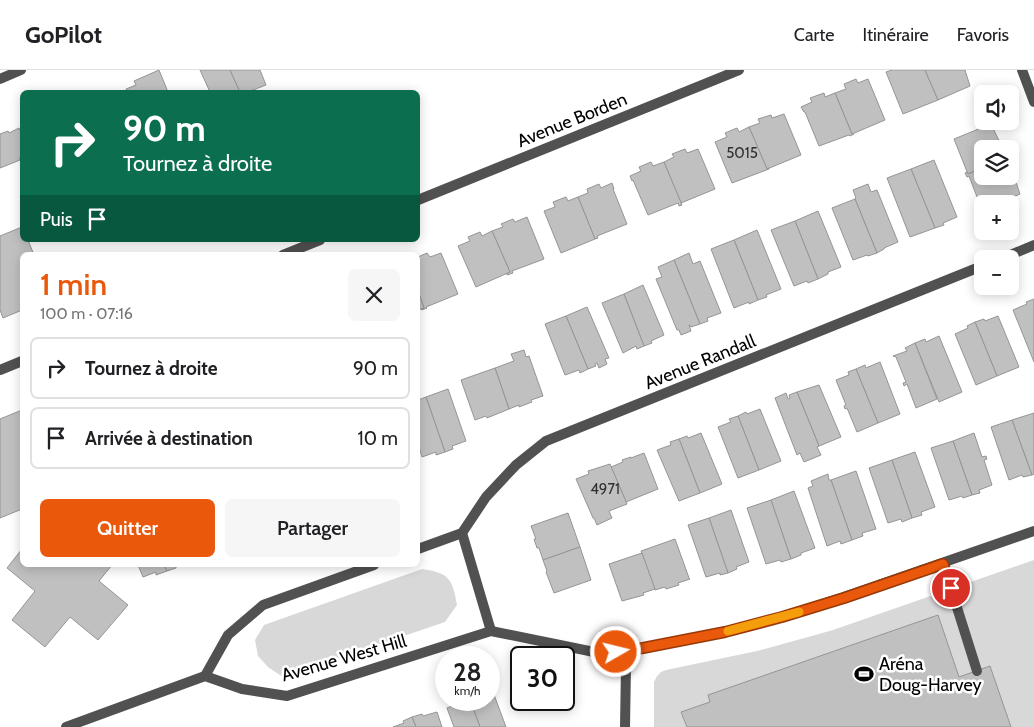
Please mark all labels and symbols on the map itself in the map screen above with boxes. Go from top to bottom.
street label: Avenue Borden [514,88,630,152]
house number: 5015 [726,144,758,162]
street label: Avenue Randall [641,329,759,394]
house number: 4971 [590,480,620,498]
pin [930,567,972,609]
position arrow [589,625,641,677]
street label: Avenue West Hill [279,629,410,686]
speed limit sign: 30 [510,646,575,711]
place label: Aréna Doug-Harvey [879,653,982,696]
sports icon: Aréna Doug-Harvey [853,663,875,685]

